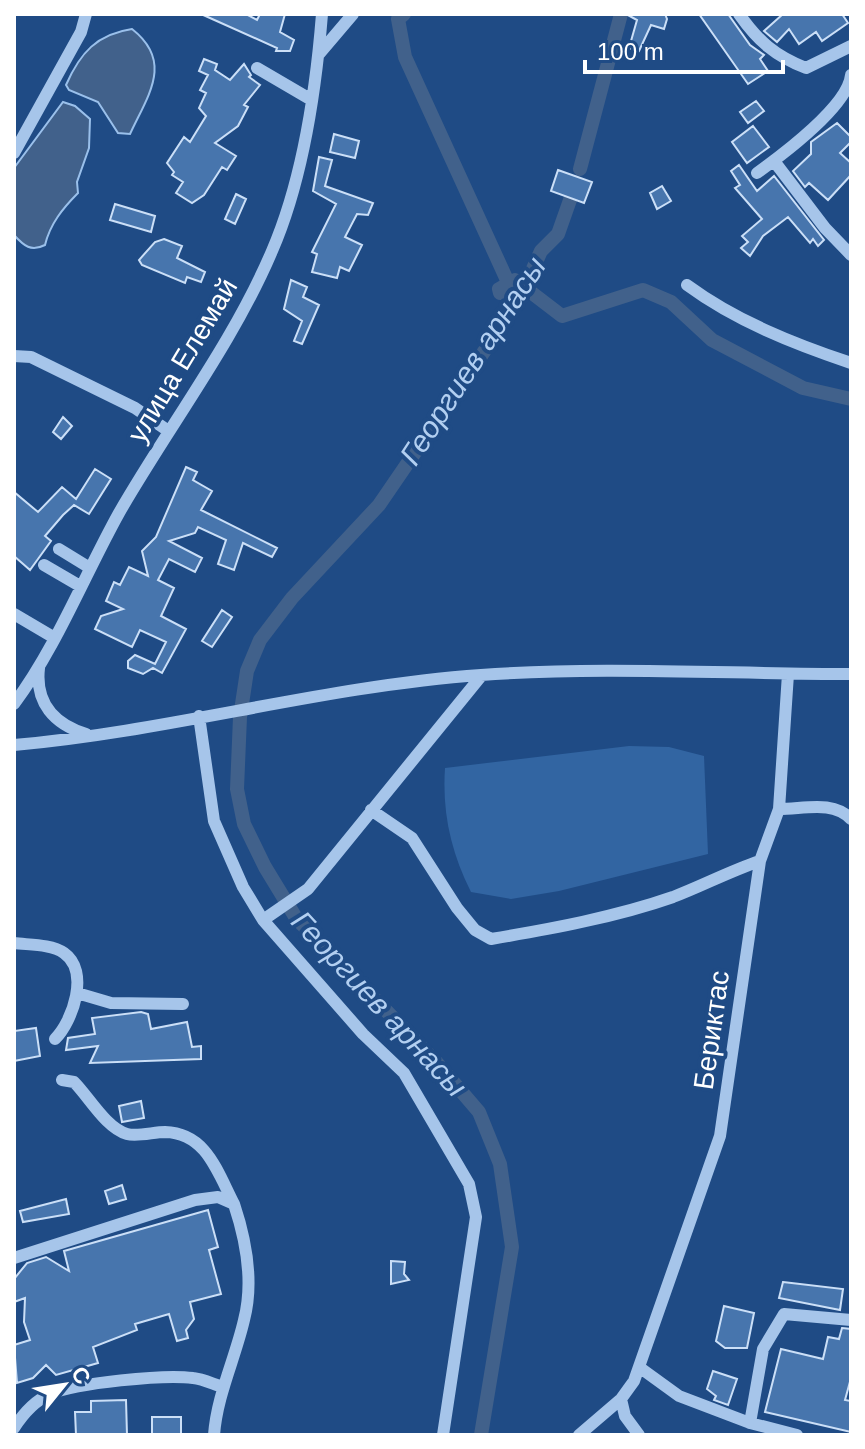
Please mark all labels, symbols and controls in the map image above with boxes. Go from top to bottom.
scale bar [585,24,783,74]
text: 100 m [597,38,664,65]
water label: Георгиев арнасы [393,251,552,471]
street label: улица Елемай [121,273,244,448]
water label: Георгиев арнасы [285,904,474,1103]
street label: Бериктас [688,969,735,1092]
north arrow [24,1345,104,1425]
text: С [66,1362,96,1388]

